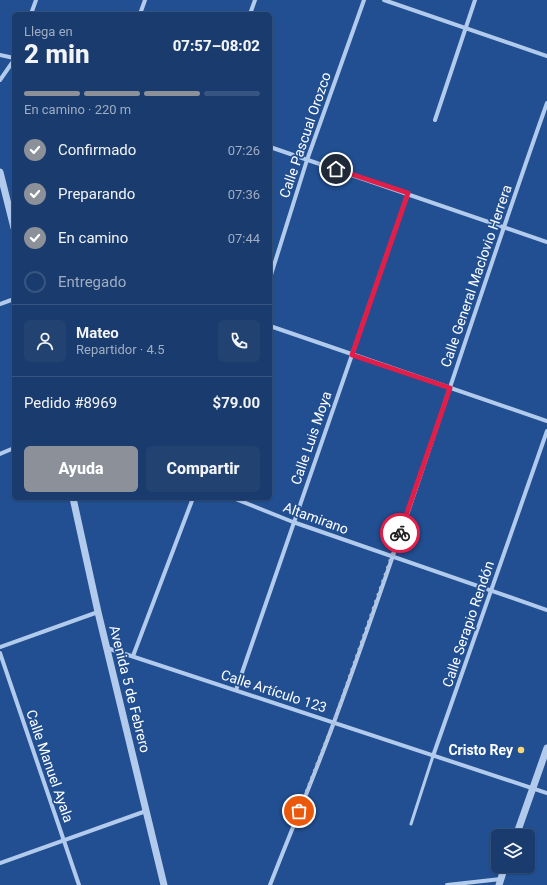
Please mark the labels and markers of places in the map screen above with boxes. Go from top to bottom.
pin [319,152,353,186]
place label: Cristo Rey [448,742,514,758]
marker: Cristo Rey [516,745,526,755]
pin [282,794,316,828]

